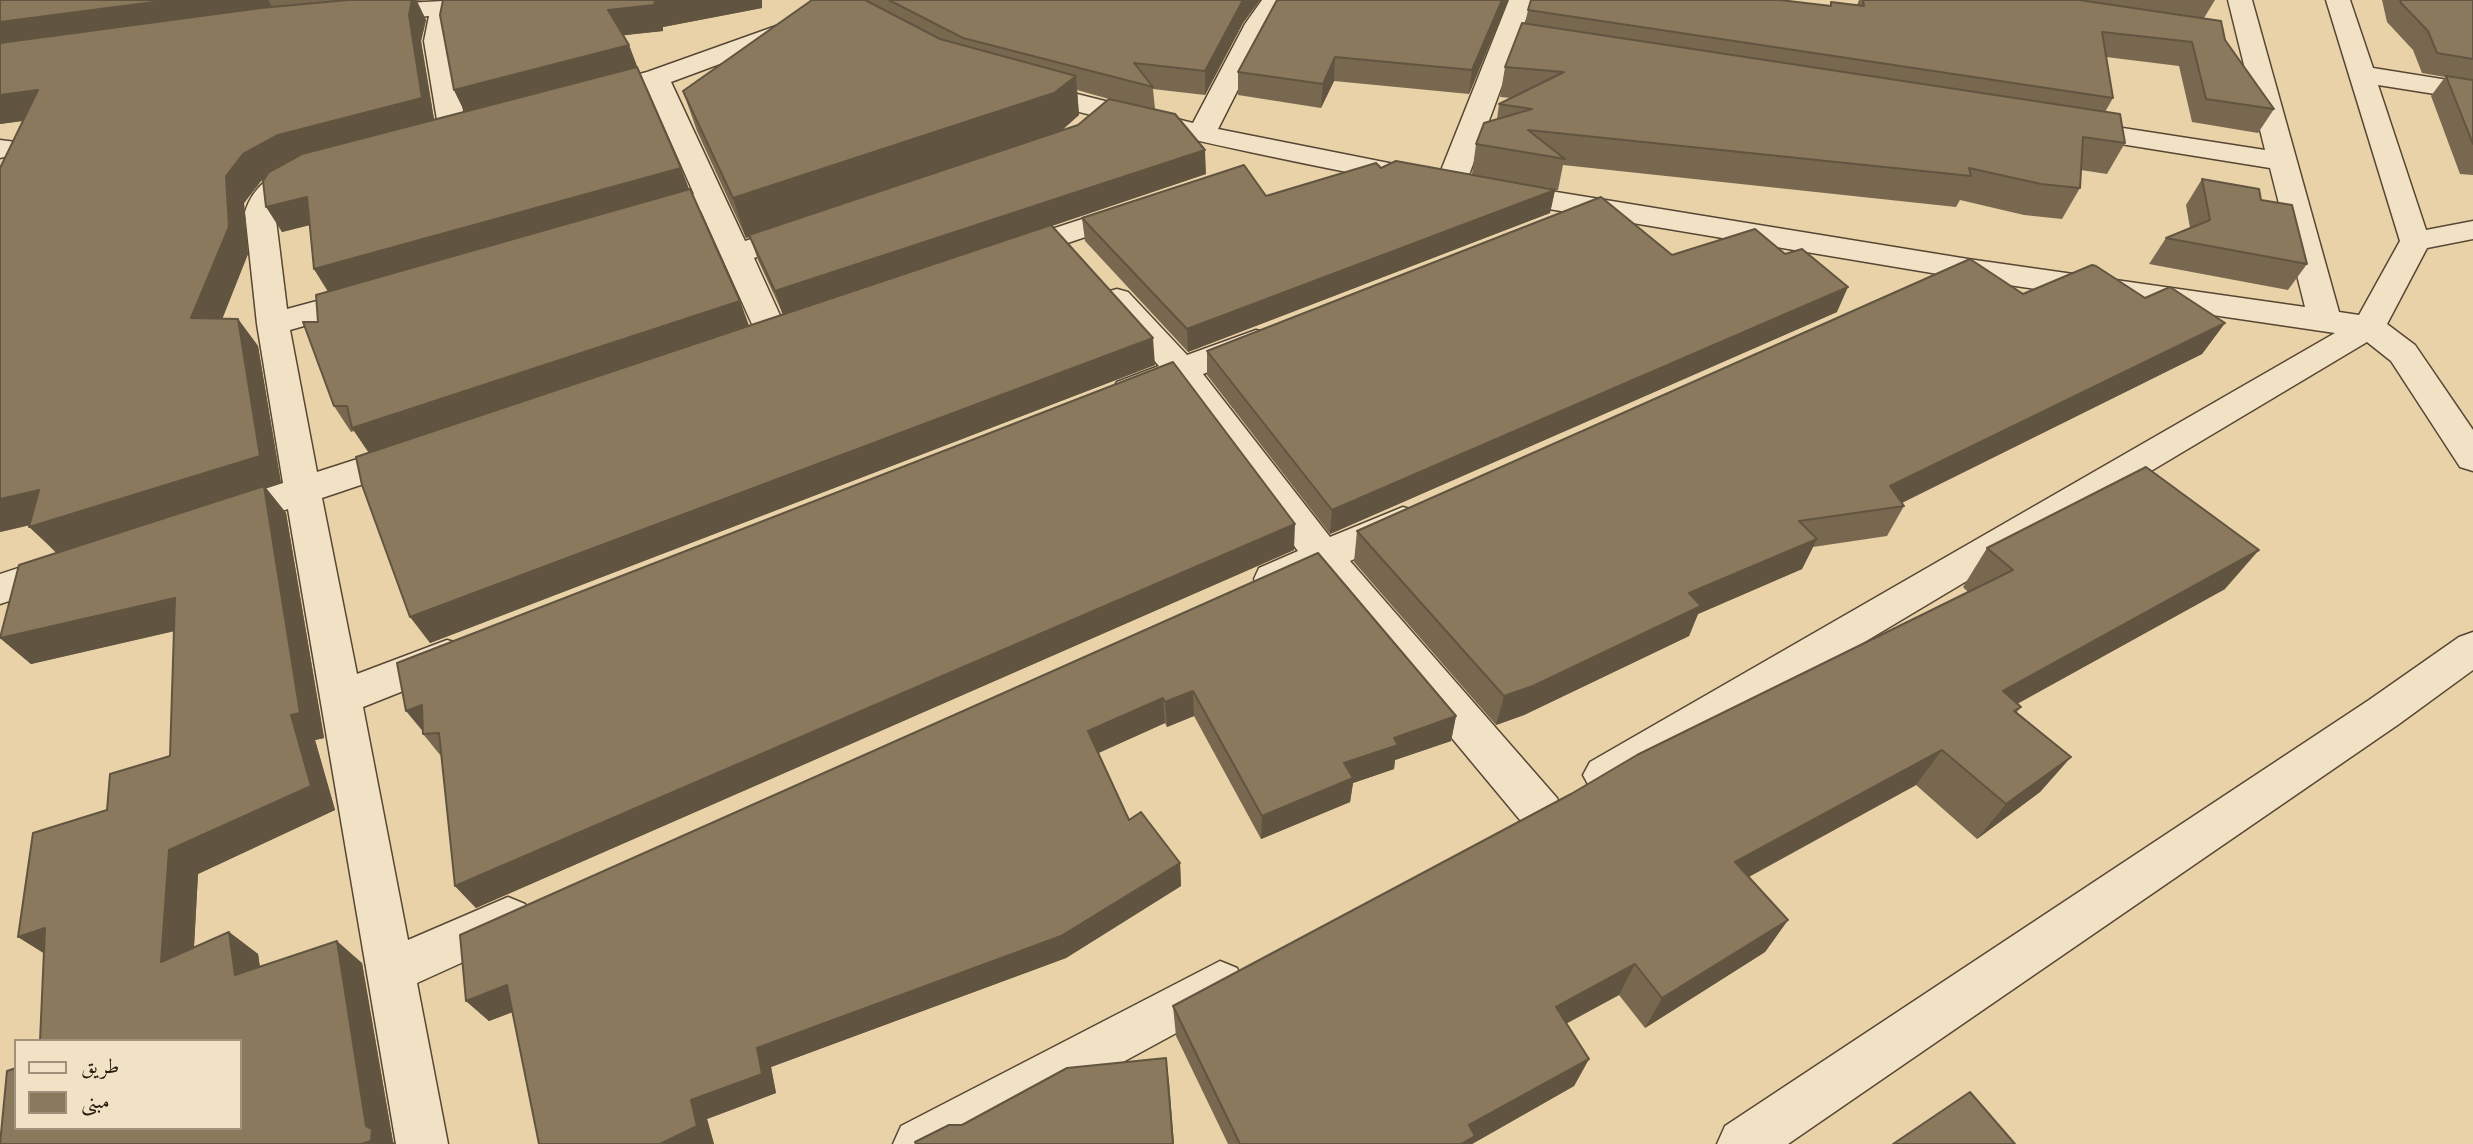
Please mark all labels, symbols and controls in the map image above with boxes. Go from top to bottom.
legend [14,1039,242,1130]
text: طريق [81,1052,119,1081]
text: مبنى [81,1087,110,1116]

